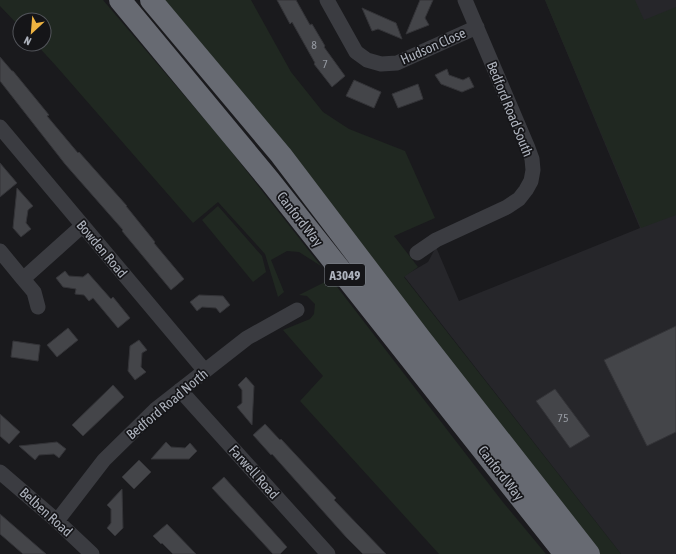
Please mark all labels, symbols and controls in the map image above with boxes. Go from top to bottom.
north arrow [12,12,52,52]
street label: Hudson Close [398,25,468,67]
text: N [22,34,33,48]
house number: 8 [311,38,317,52]
house number: 7 [322,57,328,71]
street label: Bedford Road South [484,59,536,159]
street label: Canford Way [274,189,326,250]
street label: Bowden Road [73,217,131,281]
road number: A3049 [325,264,365,286]
street label: Bedford Road North [123,365,211,443]
house number: 75 [557,411,569,425]
street label: Farwell Road [226,442,282,502]
street label: Canford Way [475,443,527,504]
street label: Belben Road [16,484,76,540]

